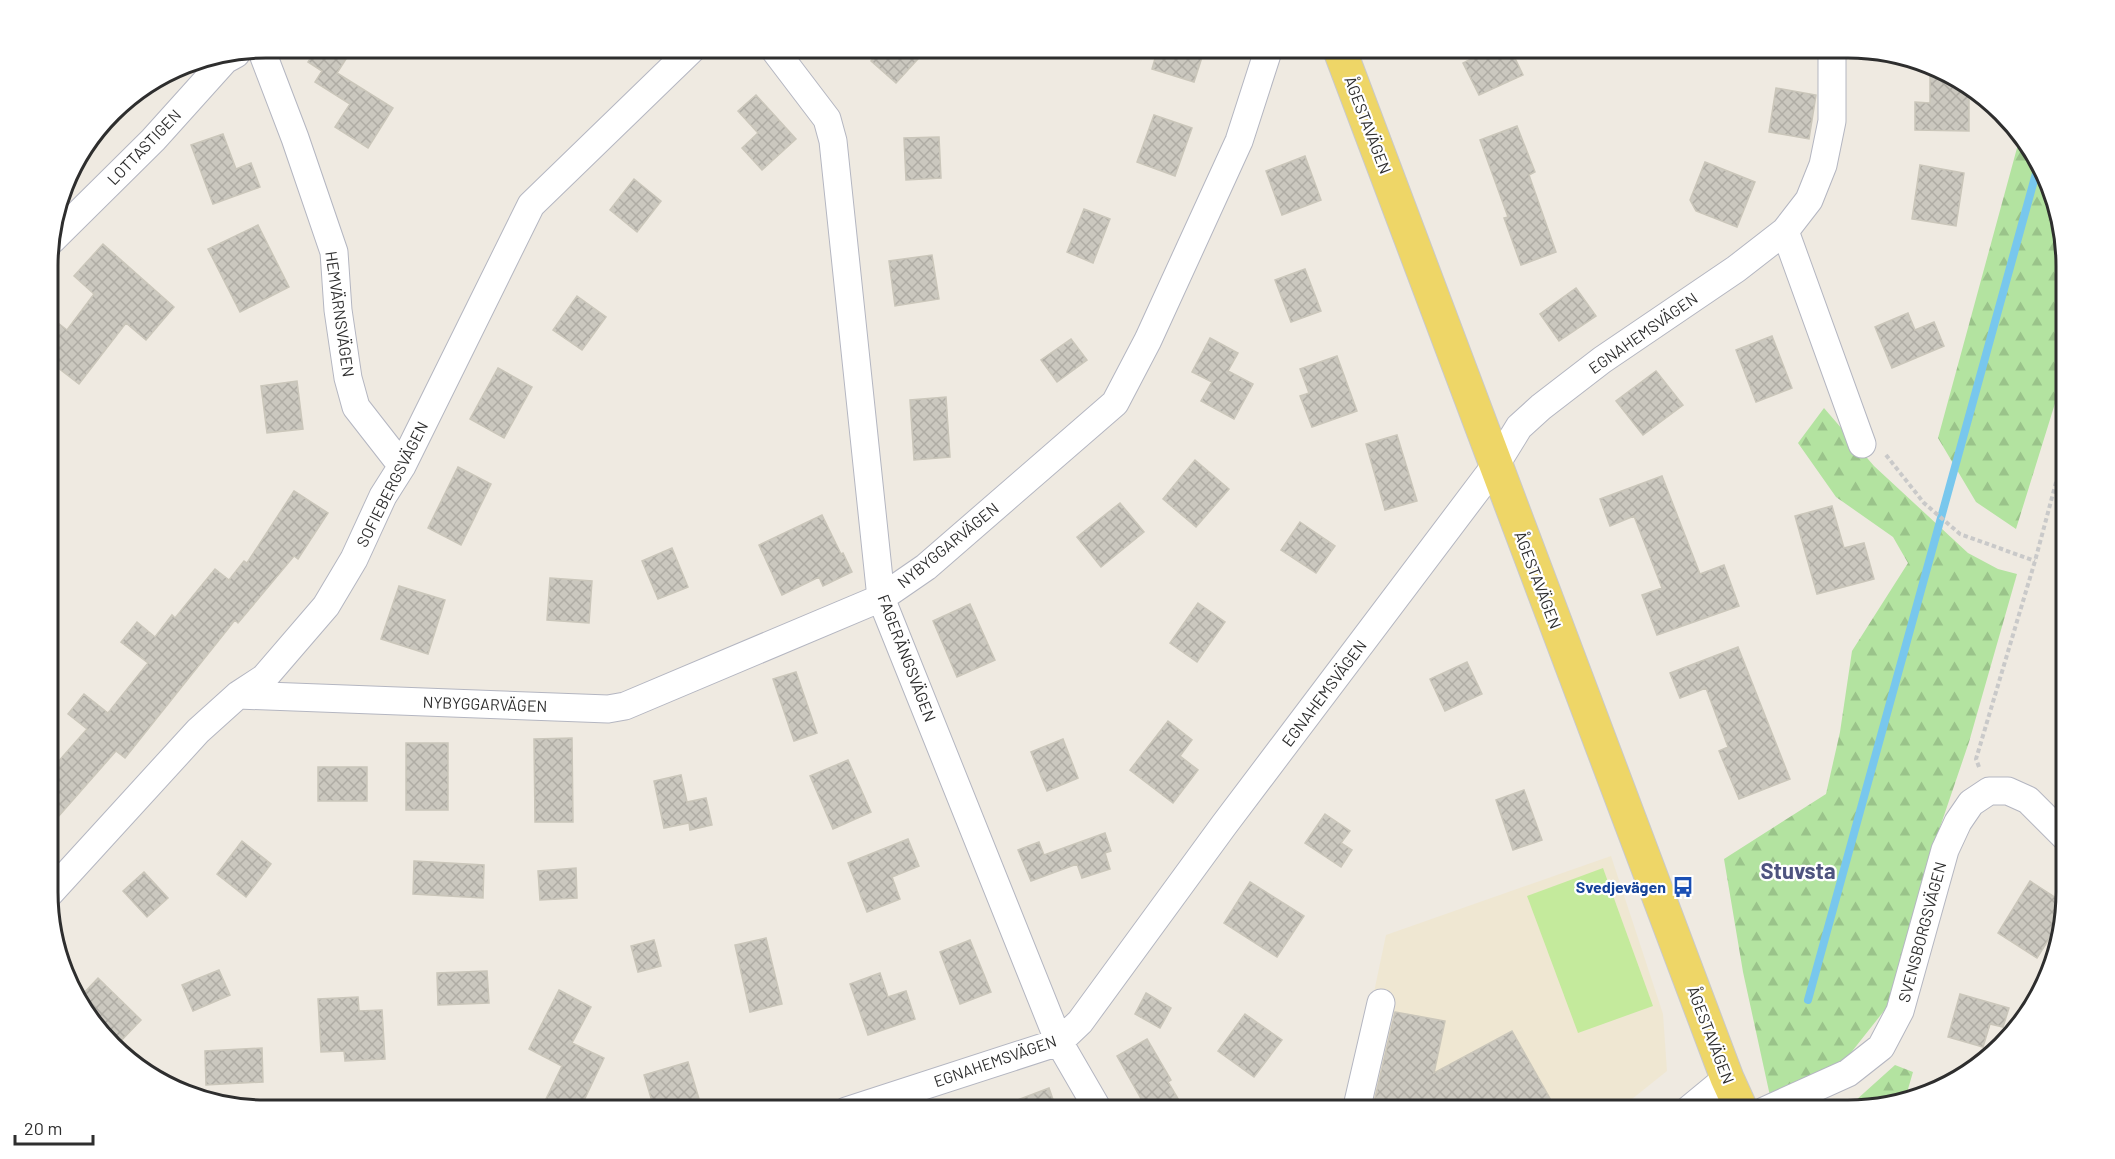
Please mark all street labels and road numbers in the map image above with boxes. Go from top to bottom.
street label: ÅGESTAVÄGEN [1341,73,1396,176]
street label: LOTTASTIGEN [103,105,184,188]
street label: HEMVÄRNSVÄGEN [322,250,359,378]
street label: EGNAHEMSVÄGEN [1585,288,1701,377]
street label: SOFIEBERGSVÄGEN [352,418,431,550]
street label: NYBYGGARVÄGEN [893,498,1002,591]
street label: ÅGESTAVÄGEN [1511,528,1566,631]
street label: FAGERÄNGSVÄGEN [874,591,941,724]
street label: EGNAHEMSVÄGEN [1277,636,1370,750]
street label: NYBYGGARVÄGEN [422,692,548,715]
street label: SVENSBORGSVÄGEN [1894,859,1949,1004]
street label: ÅGESTAVÄGEN [1684,983,1739,1086]
street label: EGNAHEMSVÄGEN [931,1031,1059,1090]

